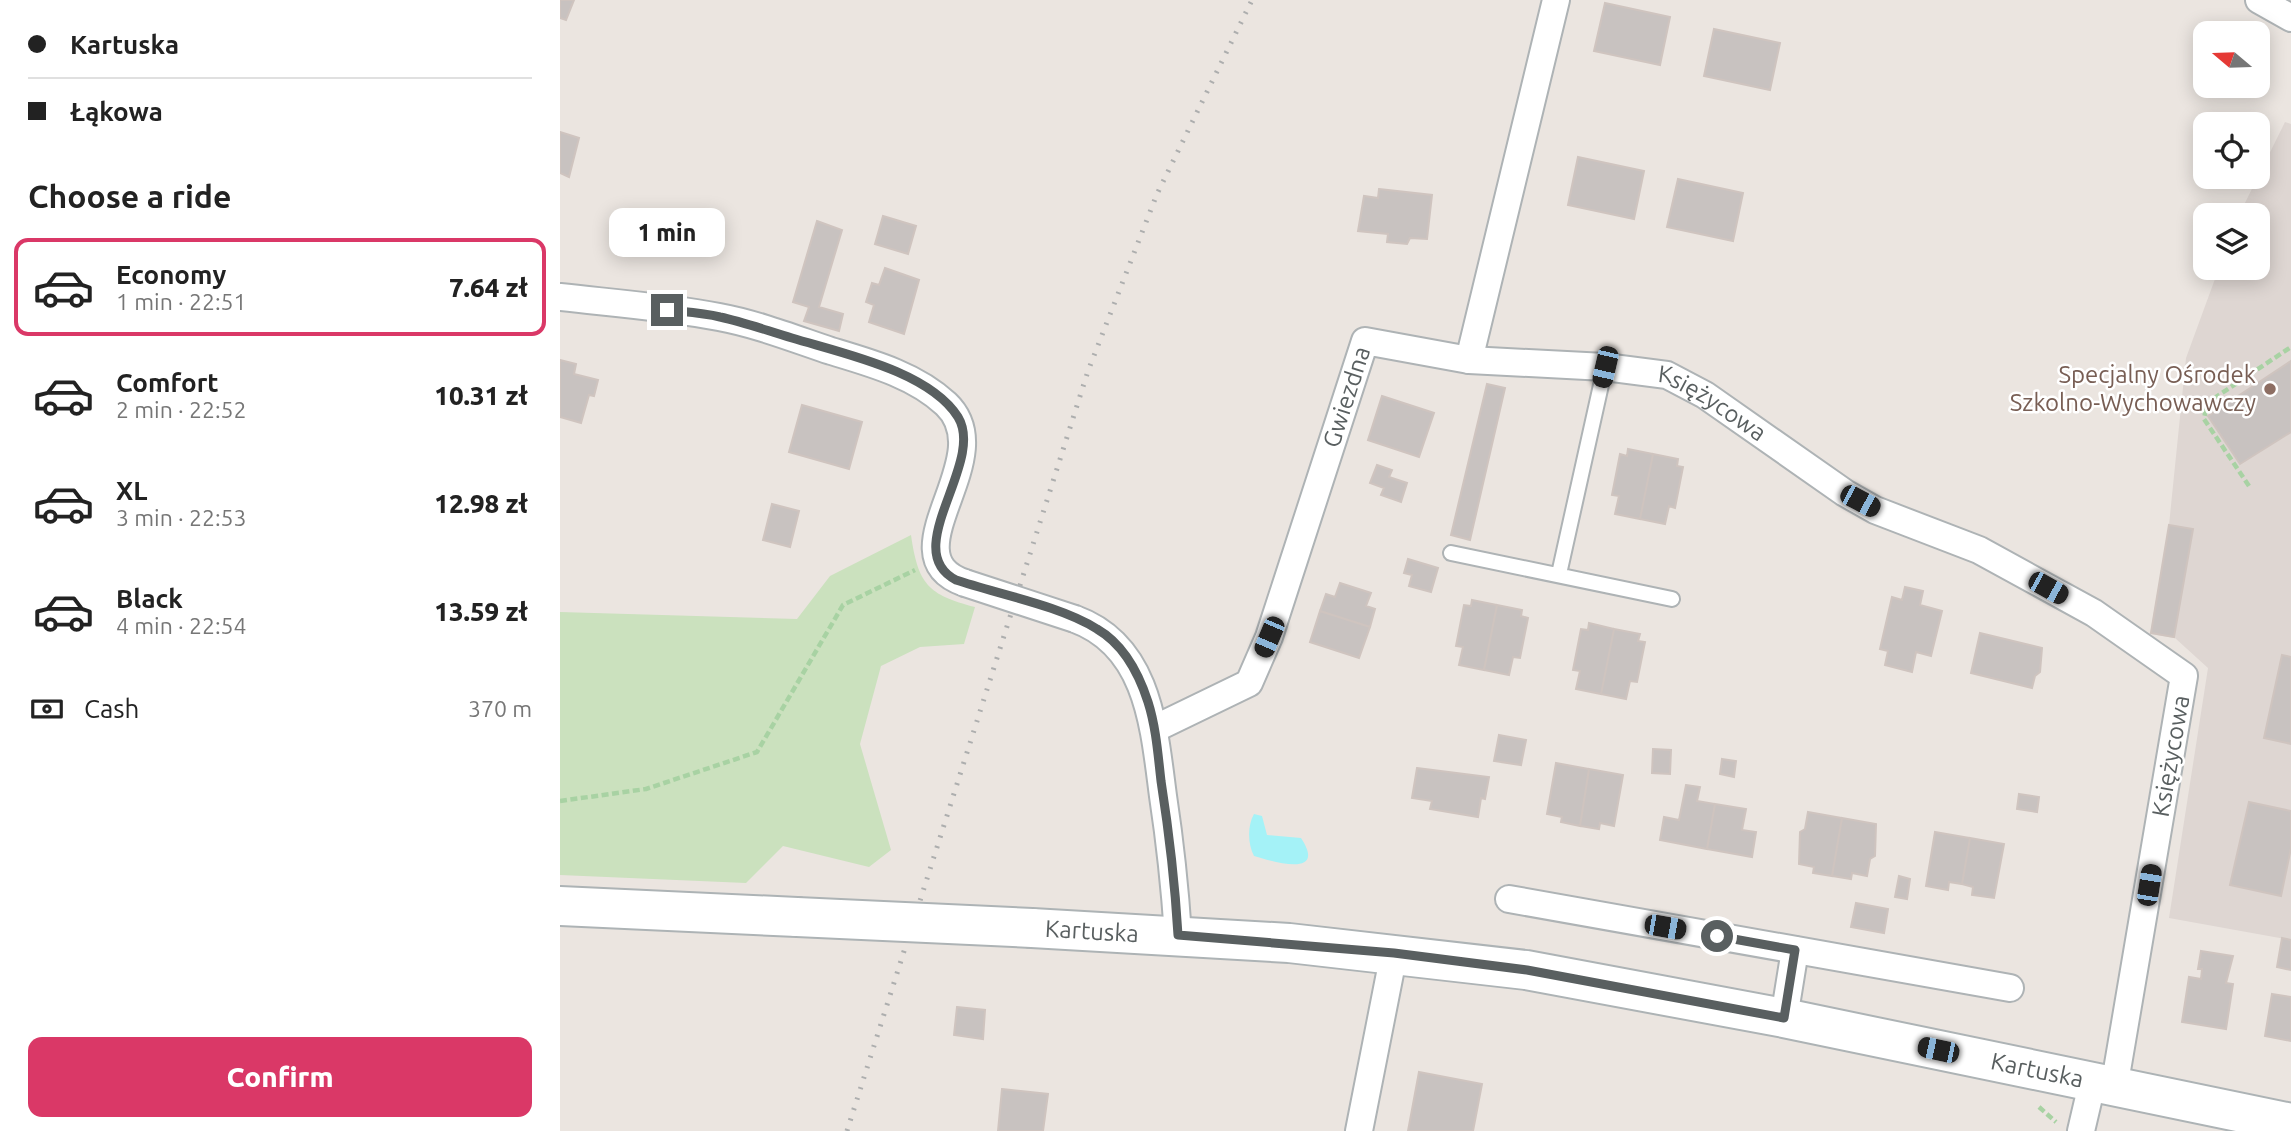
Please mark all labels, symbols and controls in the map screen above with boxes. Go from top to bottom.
north arrow [2193,21,2270,98]
map controls [2193,21,2270,280]
text: Kartuska [70,30,179,59]
text: Łąkowa [70,97,163,126]
button: locate [2193,112,2270,189]
text: Choose a ride [28,178,231,214]
button: layers [2193,203,2270,280]
callout: 1 min [609,208,725,258]
text: 1 min [638,220,696,245]
icon: car [32,256,95,319]
text: Economy [116,260,226,289]
text: 7.64 zł [449,273,528,302]
text: 1 min · 22:51 [116,289,247,314]
route end [651,294,683,326]
street label: Gwiezdna [1317,343,1375,451]
car [1591,344,1620,390]
street label: Księżycowa [1657,360,1771,447]
place label: Specjalny Ośrodek Szkolno-Wychowawczy [2010,361,2256,416]
icon: car [32,364,95,427]
text: Comfort [116,368,219,397]
text: 10.31 zł [434,381,528,410]
marker: Specjalny Ośrodek Szkolno-Wychowawczy [2262,381,2278,397]
text: 2 min · 22:52 [116,397,247,422]
icon: car [32,472,95,535]
text: XL [116,476,147,505]
car [1837,482,1884,520]
text: 12.98 zł [434,489,528,518]
text: 3 min · 22:53 [116,505,247,530]
car [2025,569,2072,607]
icon: car [32,580,95,643]
text: Black [116,584,183,613]
text: 13.59 zł [434,597,528,626]
text: 4 min · 22:54 [116,613,247,638]
car [1252,614,1287,660]
icon: cash [28,690,66,728]
street label: Księżycowa [2147,693,2194,819]
text: Cash [84,694,139,723]
text: 370 m [468,696,532,721]
car [2136,863,2163,907]
car [1643,913,1688,941]
street label: Kartuska [1044,915,1140,947]
route start [1701,920,1733,952]
car [1916,1035,1961,1065]
button: Confirm [28,1037,532,1117]
street label: Kartuska [1989,1047,2086,1093]

